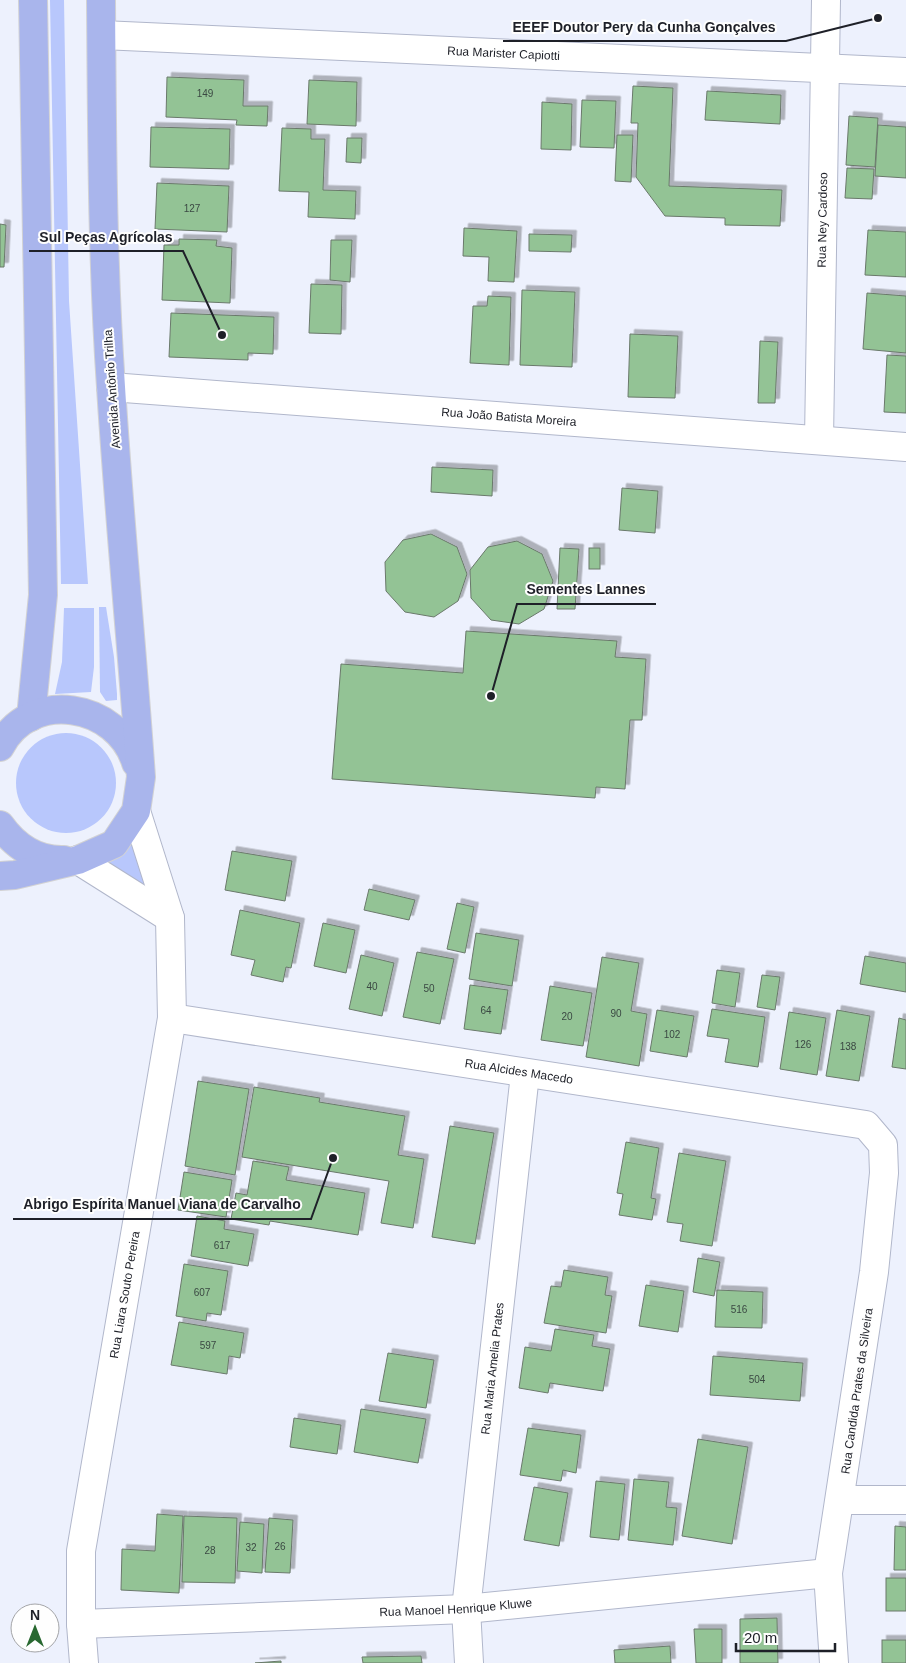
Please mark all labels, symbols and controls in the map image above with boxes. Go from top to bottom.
callout: EEEF Doutor Pery da Cunha Gonçalves [503,12,786,41]
text: EEEF Doutor Pery da Cunha Gonçalves [513,19,776,35]
street label: Rua Marister Capiotti [447,44,560,63]
house number: 149 [197,88,214,99]
street label: Rua Ney Cardoso [815,172,830,268]
house number: 127 [184,203,201,214]
callout: Sul Peças Agrícolas [29,222,183,251]
text: Sul Peças Agrícolas [39,229,173,245]
street label: Avenida Antônio Trilha [101,329,123,449]
street label: Rua João Batista Moreira [441,405,577,429]
callout: Sementes Lannes [517,575,656,604]
text: Sementes Lannes [526,581,646,597]
house number: 40 [366,981,378,992]
house number: 50 [423,983,435,994]
house number: 64 [480,1005,492,1016]
house number: 90 [610,1008,622,1019]
house number: 20 [561,1011,573,1022]
house number: 102 [664,1029,681,1040]
house number: 126 [795,1039,812,1050]
house number: 138 [840,1041,857,1052]
street label: Rua Alcides Macedo [464,1056,574,1087]
callout: Abrigo Espírita Manuel Viana de Carvalho [13,1190,311,1219]
text: Abrigo Espírita Manuel Viana de Carvalho [23,1196,301,1212]
street label: Rua Liara Souto Pereira [107,1230,143,1360]
house number: 617 [214,1240,231,1251]
house number: 607 [194,1287,211,1298]
street label: Rua Maria Amelia Prates [478,1302,507,1435]
house number: 516 [731,1304,748,1315]
street label: Rua Candida Prates da Silveira [838,1307,876,1475]
house number: 597 [200,1340,217,1351]
house number: 504 [749,1374,766,1385]
house number: 26 [274,1541,286,1552]
house number: 32 [245,1542,257,1553]
house number: 28 [204,1545,216,1556]
street label: Rua Manoel Henrique Kluwe [379,1595,533,1619]
north arrow [10,1603,60,1653]
text: N [30,1607,40,1623]
scale bar [736,1620,835,1652]
text: 20 m [744,1629,777,1646]

